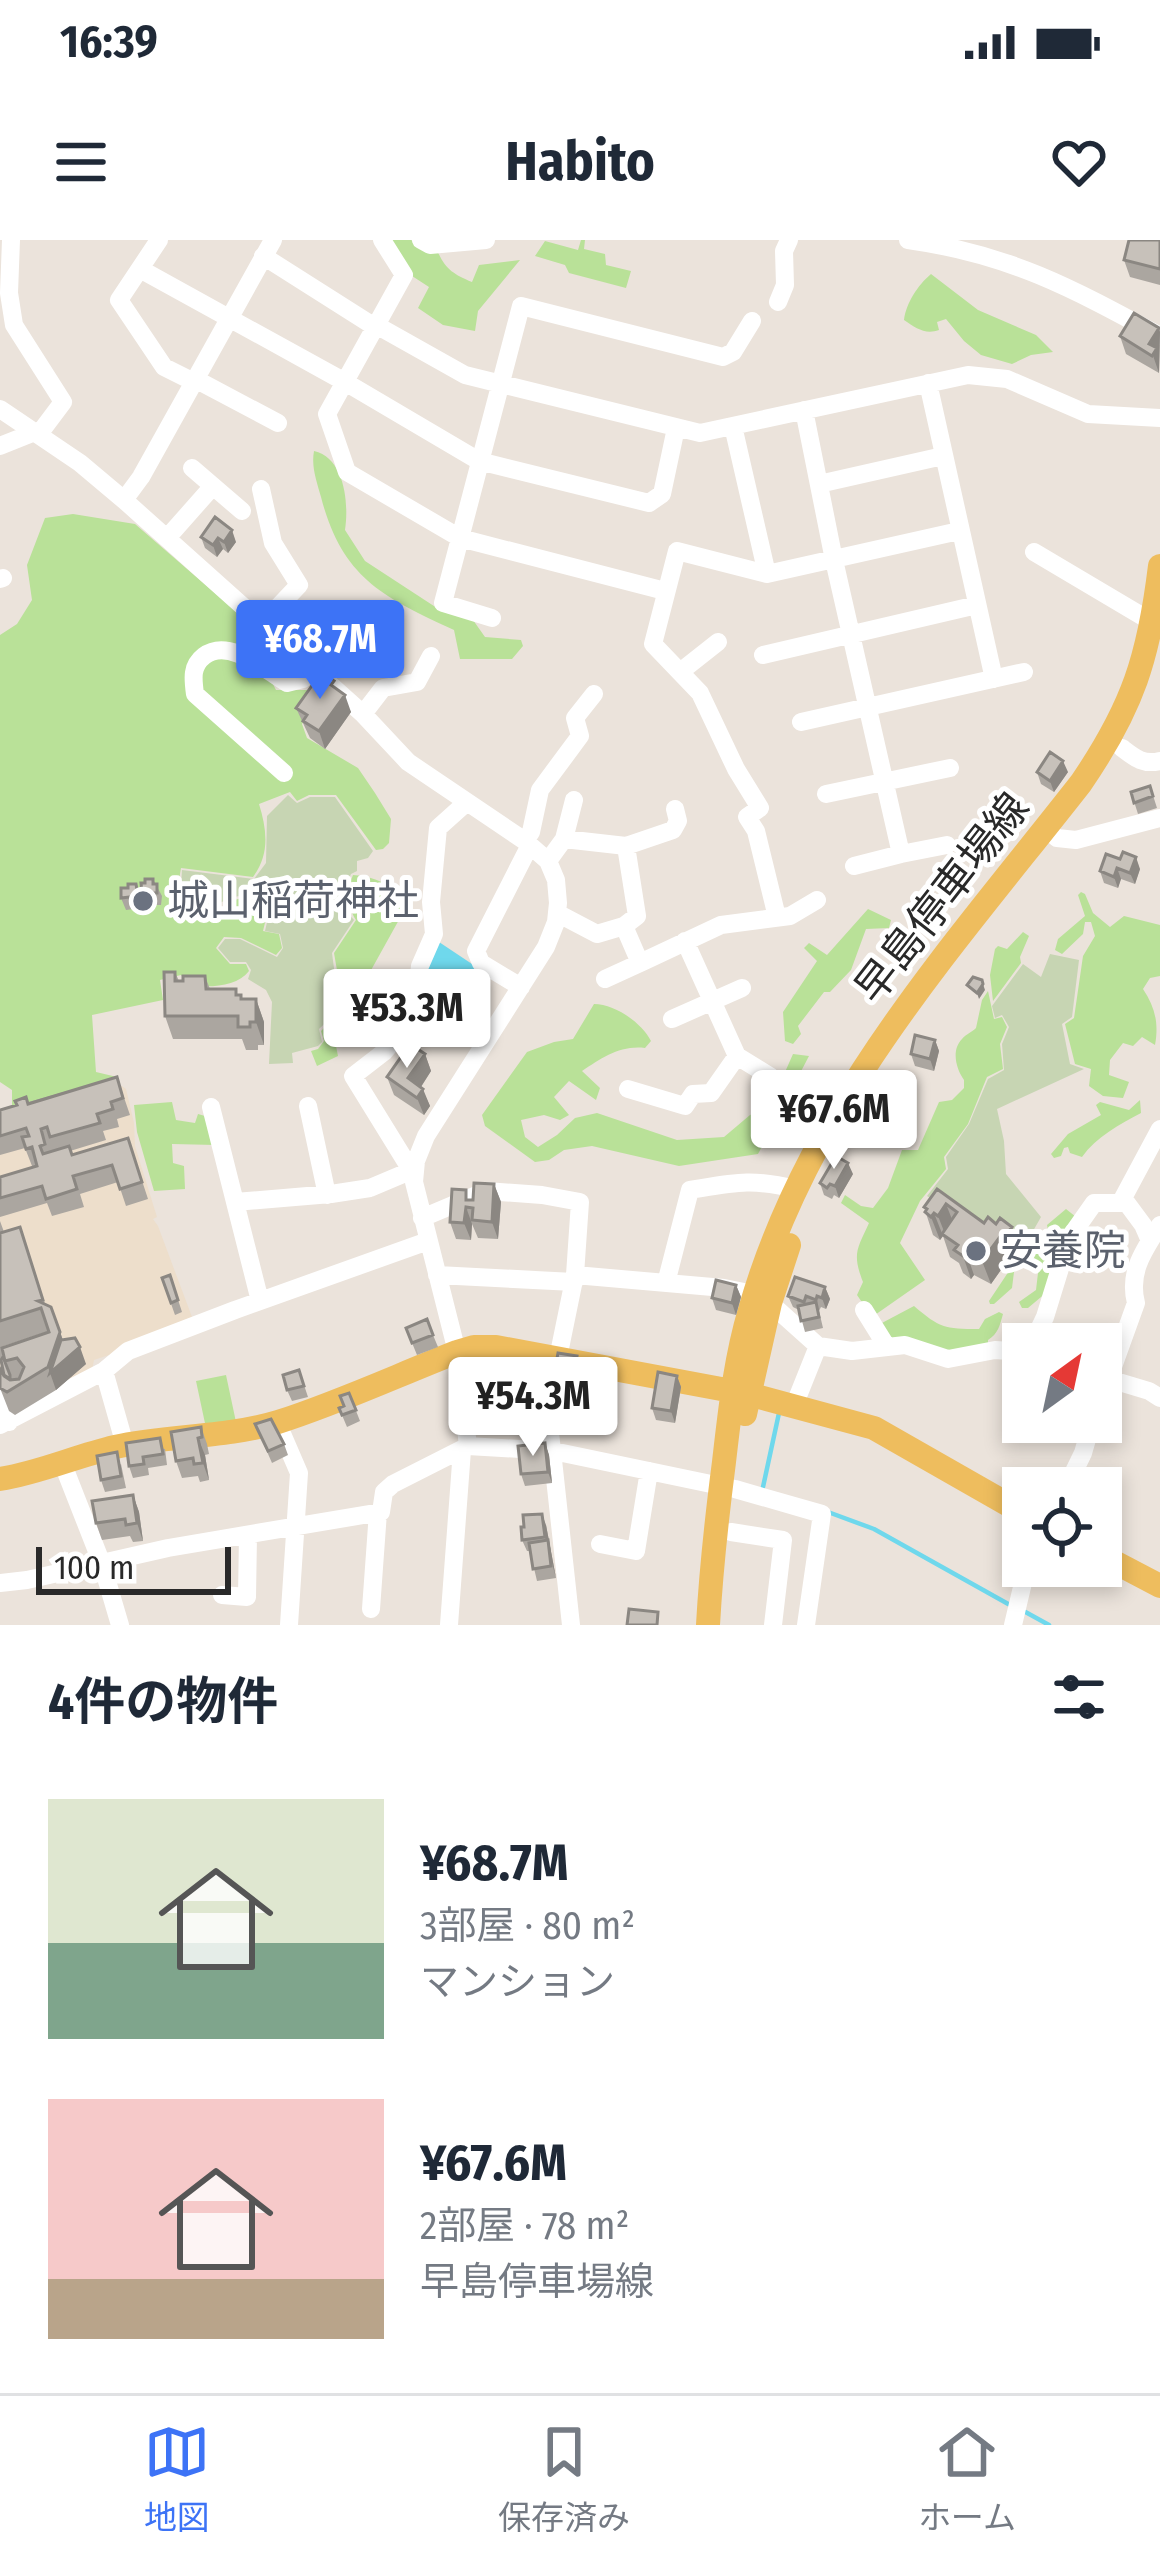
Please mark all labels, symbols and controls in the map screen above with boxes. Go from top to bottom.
text: 16:39 [60,15,158,69]
icon: menu [48,129,114,195]
icon: heart [1046,129,1112,195]
text: Habito [505,130,655,194]
pin: ¥68.7M [222,600,418,702]
text: ¥68.7M [263,616,377,662]
street label: 早島停車場線 [845,783,1039,1013]
place label: 城山稲荷神社 [167,876,419,926]
marker: 城山稲荷神社 [130,888,156,914]
pin: ¥53.3M [309,969,505,1071]
text: ¥53.3M [350,985,464,1031]
pin: ¥67.6M [736,1070,932,1172]
text: ¥67.6M [778,1086,890,1132]
place label: 安養院 [1000,1226,1126,1276]
marker: 安養院 [963,1238,989,1264]
north arrow [1002,1323,1122,1443]
map controls [1002,1323,1122,1587]
pin: ¥54.3M [435,1357,631,1459]
text: ¥54.3M [475,1373,591,1419]
button: locate [1002,1467,1122,1587]
scale bar [36,1541,231,1594]
text: 100 m [54,1548,134,1588]
icon: filters [1046,1664,1112,1730]
text: 4件の物件 [48,1671,278,1733]
text: ¥68.7M [420,1832,569,1894]
icon: home [144,1847,288,1991]
text: 3部屋 · 80 m² [420,1903,635,1949]
text: マンション [420,1959,615,2005]
text: ¥67.6M [420,2132,567,2194]
icon: home [144,2147,288,2291]
text: 2部屋 · 78 m² [420,2203,629,2249]
text: 早島停車場線 [420,2259,654,2305]
tab: 地図 [144,2419,210,2539]
tab: 保存済み [498,2419,630,2539]
tab: ホーム [918,2419,1016,2539]

